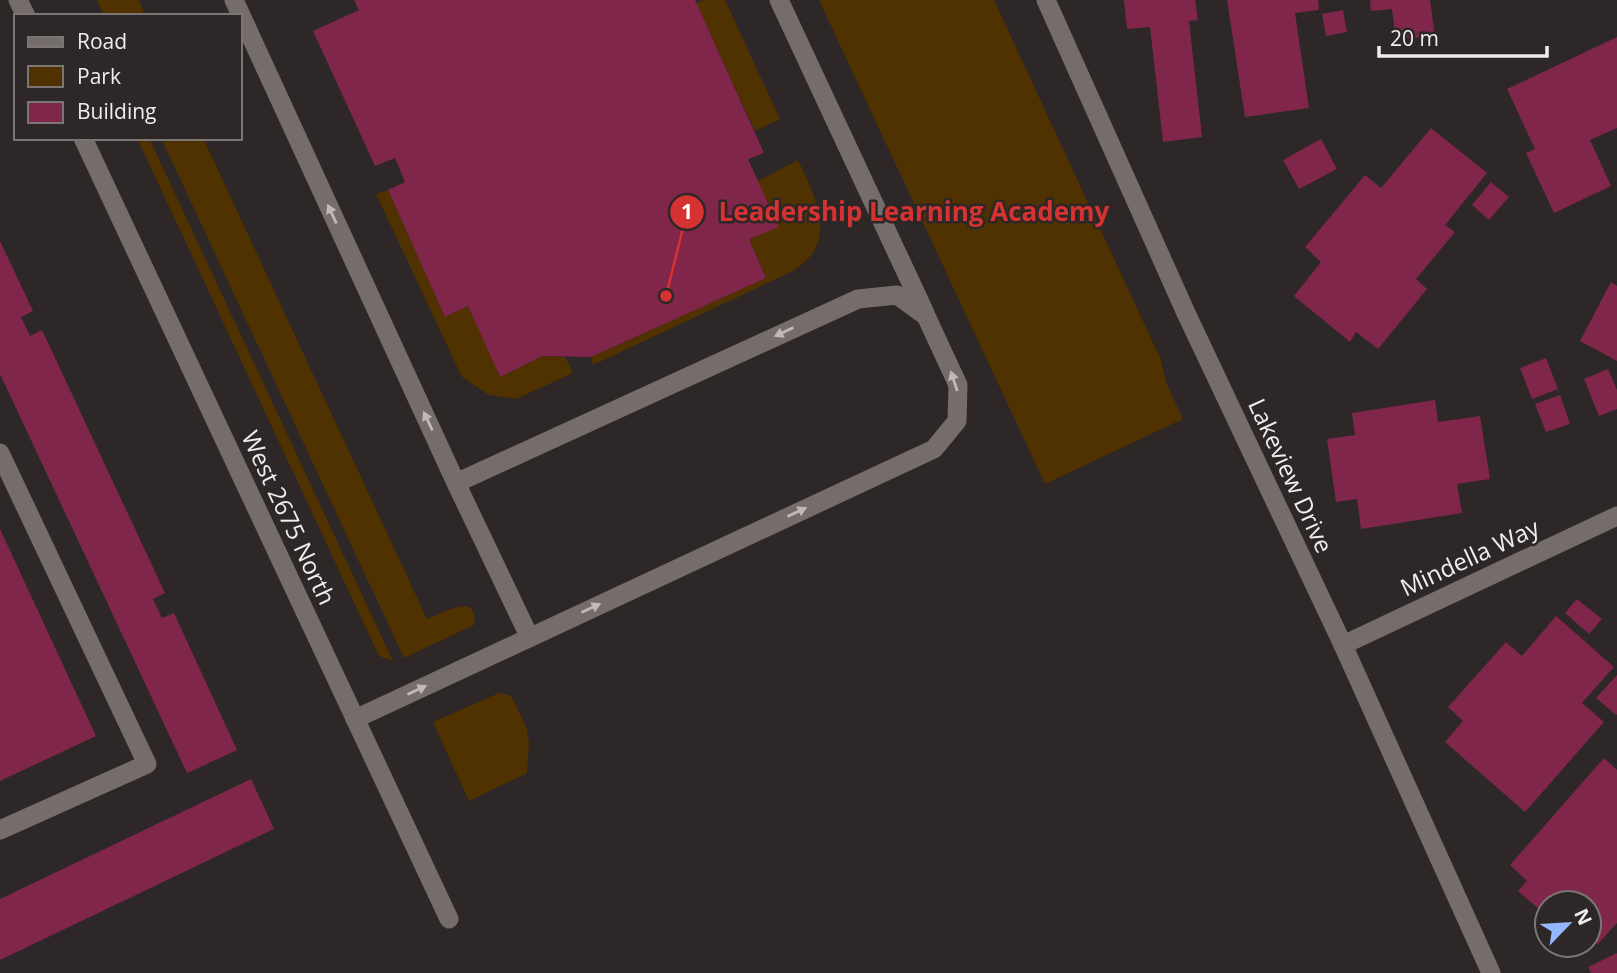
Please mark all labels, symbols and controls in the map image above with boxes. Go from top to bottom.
legend [14,14,242,140]
scale bar [1379,14,1547,58]
text: 20 m [1390,24,1439,52]
text: Road [77,27,127,55]
text: Park [77,62,121,90]
text: Building [77,97,156,125]
callout: Leadership Learning Academy [669,188,1123,235]
text: Leadership Learning Academy [719,193,1110,229]
text: 1 [681,197,693,225]
one-way arrow [327,204,338,224]
one-way arrow [774,326,794,338]
one-way arrow [949,370,959,391]
street label: Lakeview Drive [1241,393,1342,558]
one-way arrow [422,411,434,431]
street label: West 2675 North [235,425,344,610]
one-way arrow [787,506,807,518]
street label: Mindella Way [1395,510,1545,603]
one-way arrow [581,602,601,614]
one-way arrow [407,684,427,696]
north arrow [1533,889,1603,959]
text: N [1568,904,1598,929]

